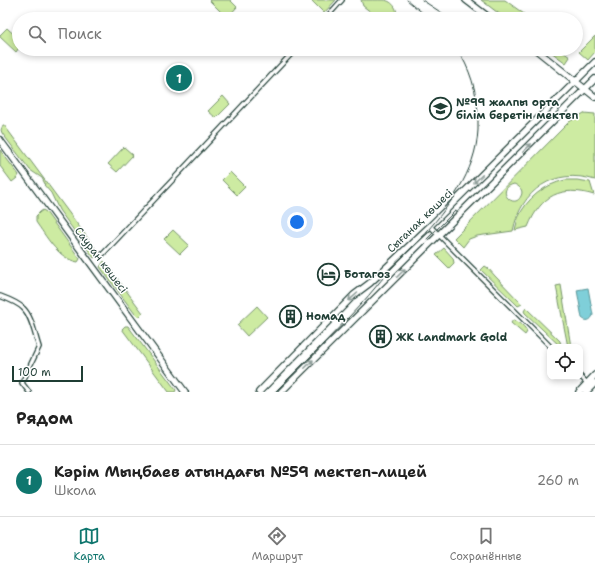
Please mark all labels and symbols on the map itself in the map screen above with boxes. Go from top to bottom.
pin: 1 [166,63,192,93]
school or university icon: №99 жалпы орта білім беретін мектеп [427,95,453,121]
place label: №99 жалпы орта білім беретін мектеп [456,95,578,123]
one-way arrow [522,143,532,153]
one-way arrow [473,174,483,184]
street label: Сығанақ көшесі [384,186,456,256]
your location [287,212,307,232]
street label: Сауран көшесі [71,224,131,296]
hotel icon: Ботагоз [315,261,341,287]
place label: Ботагоз [344,267,390,282]
one-way arrow [396,268,406,278]
one-way arrow [348,292,358,301]
building icon: Номад [278,303,304,329]
place label: Номад [306,309,346,324]
building icon: ЖК Landmark Gold [368,324,394,350]
place label: ЖК Landmark Gold [396,330,508,345]
one-way arrow [304,360,314,369]
scale bar [12,364,83,383]

